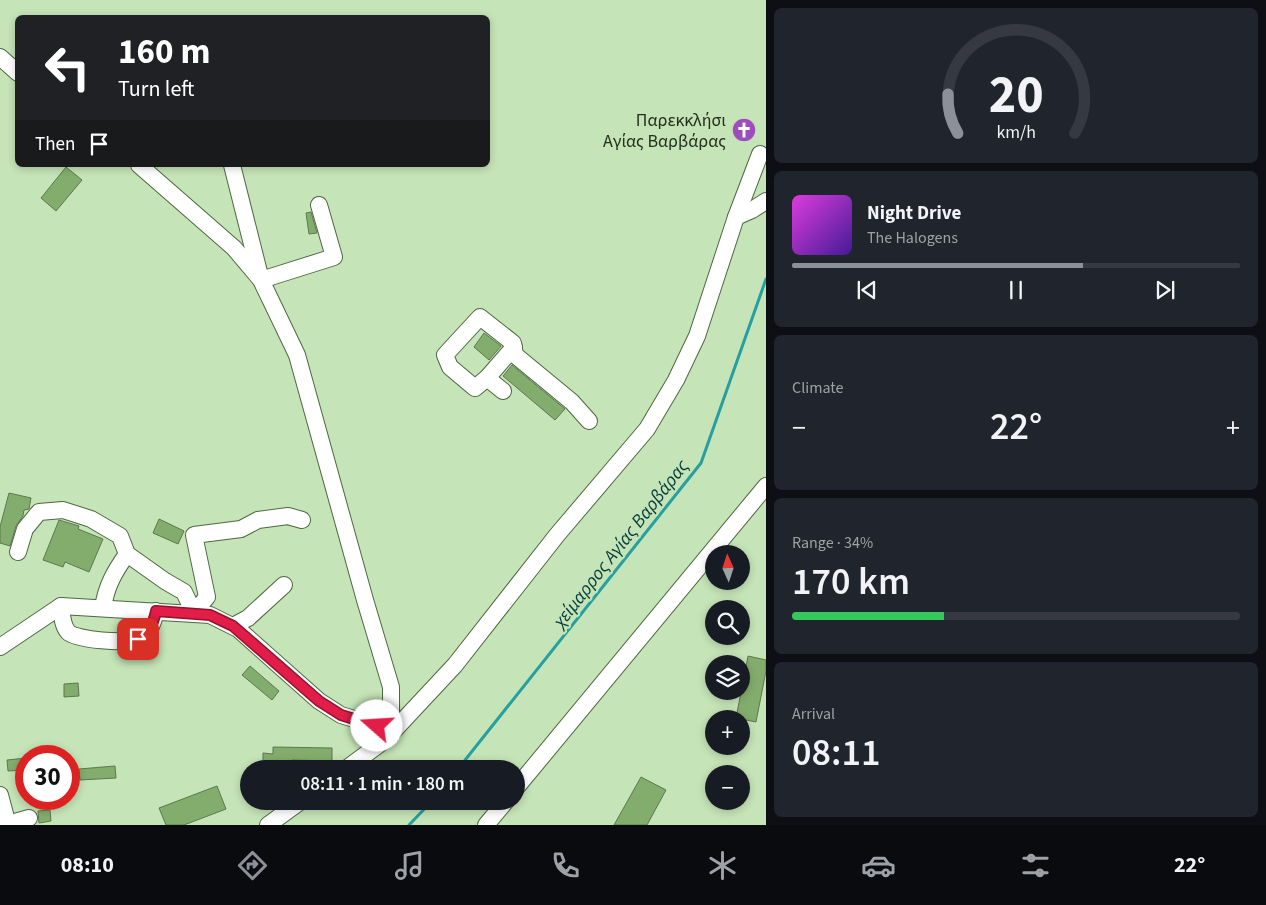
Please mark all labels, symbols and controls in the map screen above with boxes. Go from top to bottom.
text: 160 m [118,27,210,77]
icon: left [35,35,100,100]
text: 20 [989,59,1043,133]
text: Turn left [118,73,194,105]
place label: Παρεκκλήσι Αγίας Βαρβάρας [603,108,726,154]
church icon: Παρεκκλήσι Αγίας Βαρβάρας [731,117,757,143]
text: km/h [996,120,1036,145]
icon: arrive [85,130,113,158]
text: Then [35,131,75,158]
text: Night Drive [867,200,961,227]
text: The Halogens [867,227,958,249]
icon: previous [853,276,881,304]
icon: pause [1002,276,1030,304]
icon: next [1151,276,1179,304]
text: Climate [792,377,843,399]
text: 22° [990,400,1042,454]
text: − [792,408,806,448]
text: + [1226,408,1240,448]
water label: χείμαρρος Αγίας Βαρβάρας [546,453,696,635]
text: Range · 34% [792,532,873,554]
north arrow [705,545,750,590]
map controls [705,545,750,810]
text: 170 km [792,555,910,609]
button: search [705,600,750,645]
pin [117,618,159,660]
icon: arrive [124,625,152,653]
button: layers [705,655,750,700]
position arrow [350,699,402,751]
text: Arrival [792,703,835,725]
button: + [705,710,750,755]
text: 08:11 [792,726,880,780]
speed limit sign: 30 [15,745,80,810]
button: − [705,765,750,810]
text: 08:11 · 1 min · 180 m [300,771,465,798]
icon: directions [235,848,270,883]
icon: music [392,848,427,883]
icon: phone [548,848,583,883]
icon: climate [705,848,740,883]
icon: car [861,848,896,883]
icon: filters [1018,848,1053,883]
text: 08:10 [61,849,114,881]
text: 22° [1174,849,1205,881]

